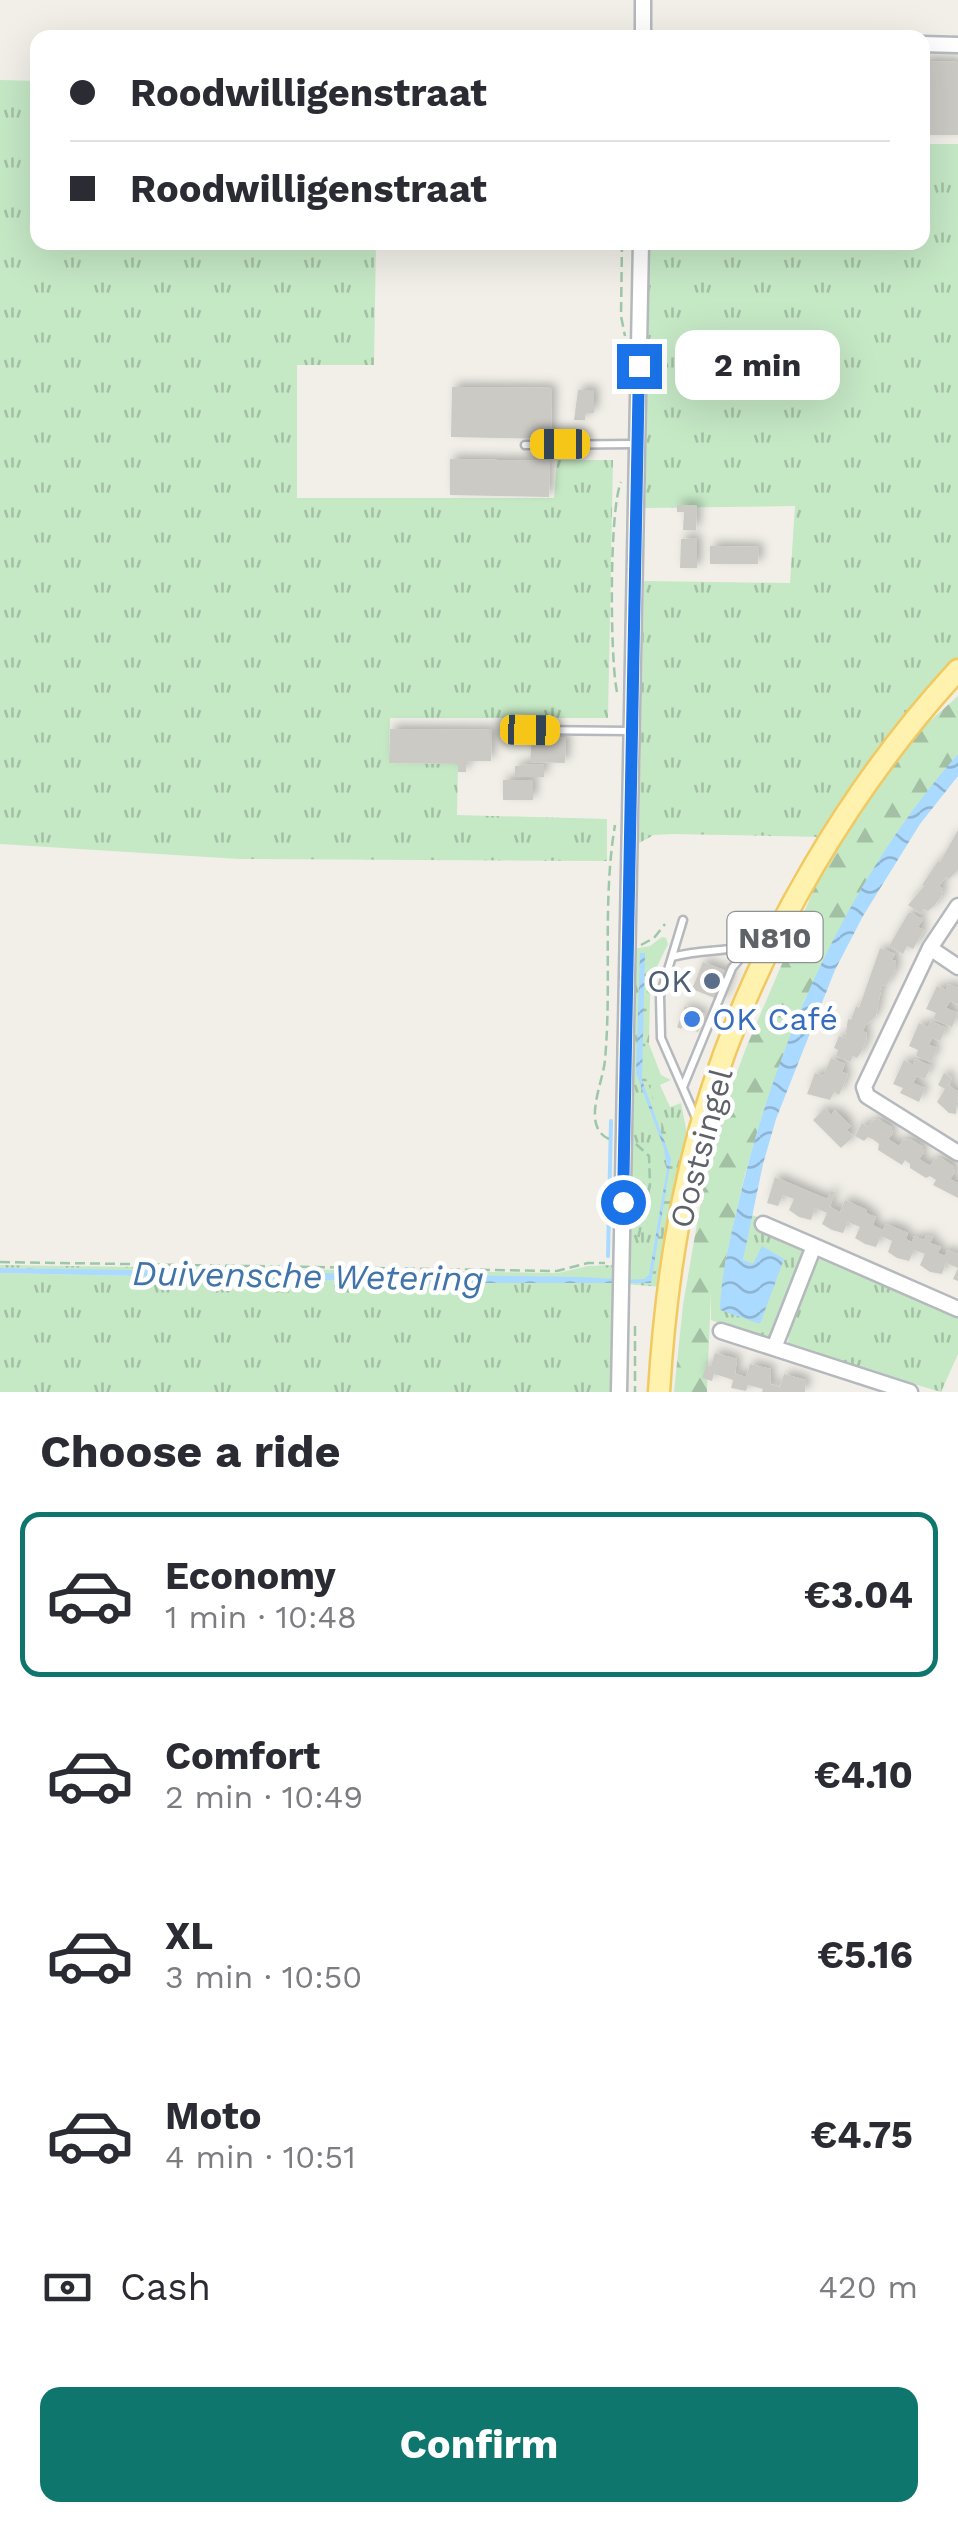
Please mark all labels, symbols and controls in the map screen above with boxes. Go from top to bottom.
text: Roodwilligenstraat [130,71,487,115]
text: Roodwilligenstraat [130,167,487,211]
callout: 2 min [674,331,839,401]
route end [617,344,662,389]
text: 2 min [714,346,801,384]
car [530,429,590,459]
car [500,714,560,746]
road number: N810 [728,912,822,962]
place label: OK [647,962,692,1000]
marker: OK [701,970,723,992]
place label: OK Café [712,1000,838,1038]
marker: OK Café [681,1008,703,1030]
street label: Oostsingel [661,1064,741,1232]
route start [601,1180,646,1225]
water label: Duivensche Wetering [132,1252,484,1300]
text: Choose a ride [40,1425,340,1478]
icon: car [45,1550,135,1640]
text: Economy [165,1554,336,1598]
text: €3.04 [804,1573,913,1617]
text: 1 min · 10:48 [165,1598,357,1636]
icon: car [45,1730,135,1820]
text: Comfort [165,1734,320,1778]
text: €4.10 [814,1753,913,1797]
text: 2 min · 10:49 [165,1778,363,1816]
icon: car [45,1910,135,2000]
text: XL [165,1914,213,1958]
text: €5.16 [817,1933,913,1977]
text: 3 min · 10:50 [165,1958,362,1996]
icon: car [45,2090,135,2180]
text: Moto [165,2094,261,2138]
text: €4.75 [810,2113,913,2157]
text: 4 min · 10:51 [165,2138,356,2176]
icon: cash [40,2260,95,2315]
text: Cash [120,2265,211,2309]
text: 420 m [818,2268,918,2306]
button: Confirm [40,2387,918,2502]

